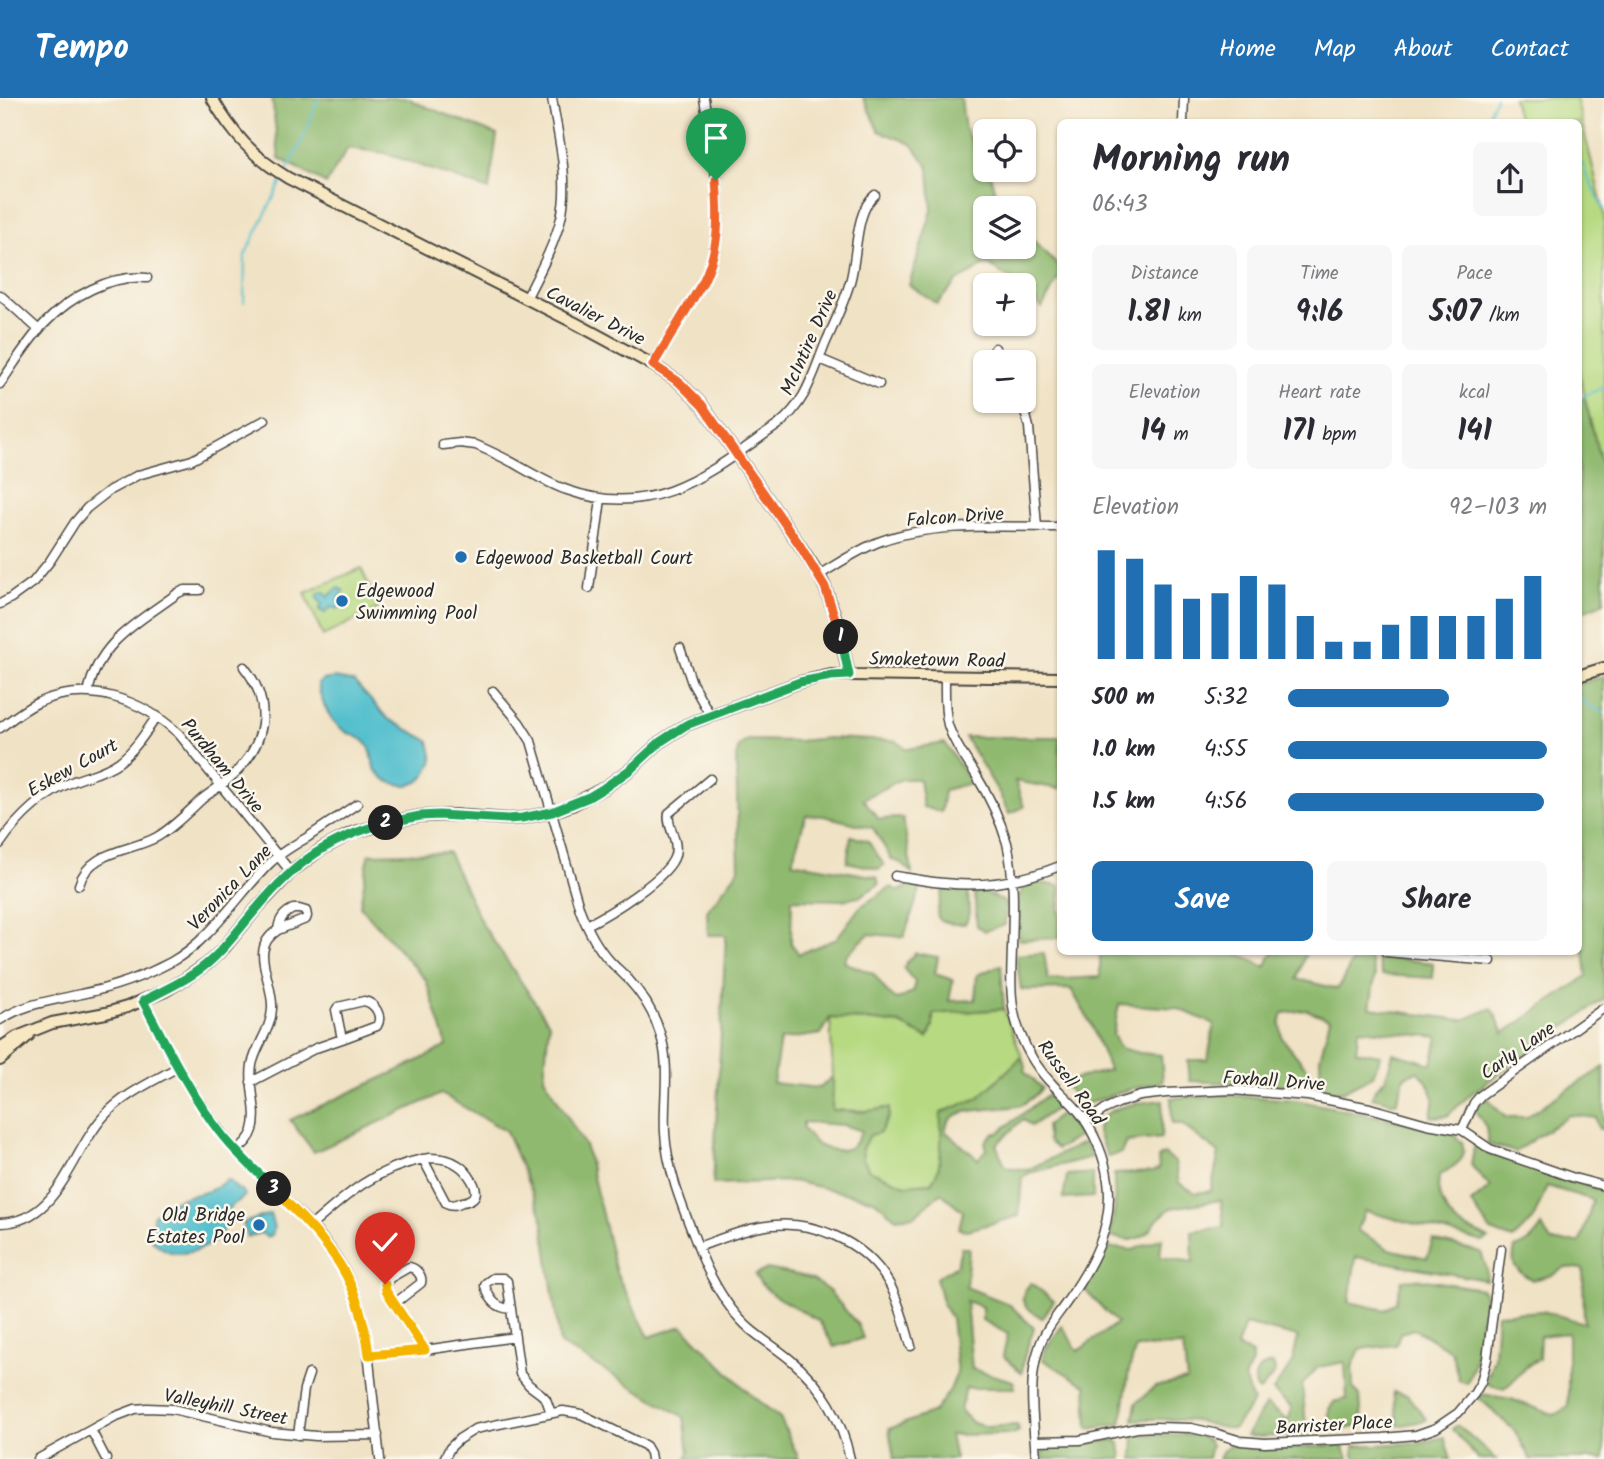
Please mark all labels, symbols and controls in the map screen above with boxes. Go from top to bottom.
text: Tempo [35,23,129,76]
text: Home [1219,30,1276,69]
text: Map [1314,30,1356,69]
text: About [1394,30,1452,69]
text: Contact [1490,30,1569,69]
pin [686,108,746,180]
icon: arrive [697,119,735,157]
map controls [973,119,1036,413]
button: locate [973,119,1036,182]
text: Morning run [1092,131,1290,191]
button: share [1473,142,1547,216]
text: 06:43 [1092,187,1148,223]
button: layers [973,196,1036,259]
text: Distance [1130,259,1199,289]
text: Time [1300,259,1339,289]
text: Pace [1456,259,1493,289]
button: + [973,273,1036,336]
street label: Cavalier Drive [540,279,651,355]
street label: McIntire Drive [773,284,847,401]
text: 1.81 [1127,289,1170,337]
text: 9:16 [1296,289,1343,337]
text: 5:07 [1429,289,1481,337]
text: km [1170,301,1202,331]
text: /km [1481,301,1520,331]
button: − [973,350,1036,413]
text: Elevation [1129,378,1200,408]
text: Heart rate [1278,378,1361,408]
text: kcal [1459,378,1490,408]
text: 14 [1140,408,1166,456]
text: 171 [1282,408,1315,456]
text: 141 [1457,408,1492,456]
text: m [1166,420,1189,450]
text: bpm [1315,420,1357,450]
text: Elevation [1092,490,1179,526]
text: 92–103 m [1449,490,1547,526]
street label: Falcon Drive [905,500,1005,536]
place label: Edgewood Basketball Court [475,544,693,574]
marker: Edgewood Basketball Court [453,549,469,565]
place label: Edgewood Swimming Pool [356,577,477,629]
marker: Edgewood Swimming Pool [334,593,350,609]
pin: 1 [824,620,858,654]
text: 1 [838,621,843,651]
street label: Smoketown Road [869,645,1006,677]
text: 500 m [1092,680,1155,716]
text: 5:32 [1204,680,1249,716]
street label: Purdham Drive [172,712,271,821]
street label: Eskew Court [22,731,124,806]
text: 1.0 km [1092,732,1155,768]
text: 4:55 [1204,732,1247,768]
text: 1.5 km [1092,784,1155,820]
text: 4:56 [1204,784,1247,820]
pin: 2 [368,806,404,840]
text: 2 [380,807,391,837]
street label: Veronica Lane [181,838,280,939]
button: Save [1092,861,1313,941]
button: Share [1327,861,1547,941]
street label: Carly Lane [1474,1015,1562,1089]
street label: Russell Road [1029,1034,1112,1133]
street label: Foxhall Drive [1222,1063,1326,1101]
pin: 3 [256,1172,292,1206]
text: 3 [268,1173,279,1203]
place label: Old Bridge Estates Pool [146,1201,245,1253]
pin [355,1212,415,1284]
marker: Old Bridge Estates Pool [251,1217,267,1233]
icon: check [366,1223,404,1261]
street label: Valleyhill Street [161,1381,291,1435]
street label: Barrister Place [1275,1408,1394,1444]

